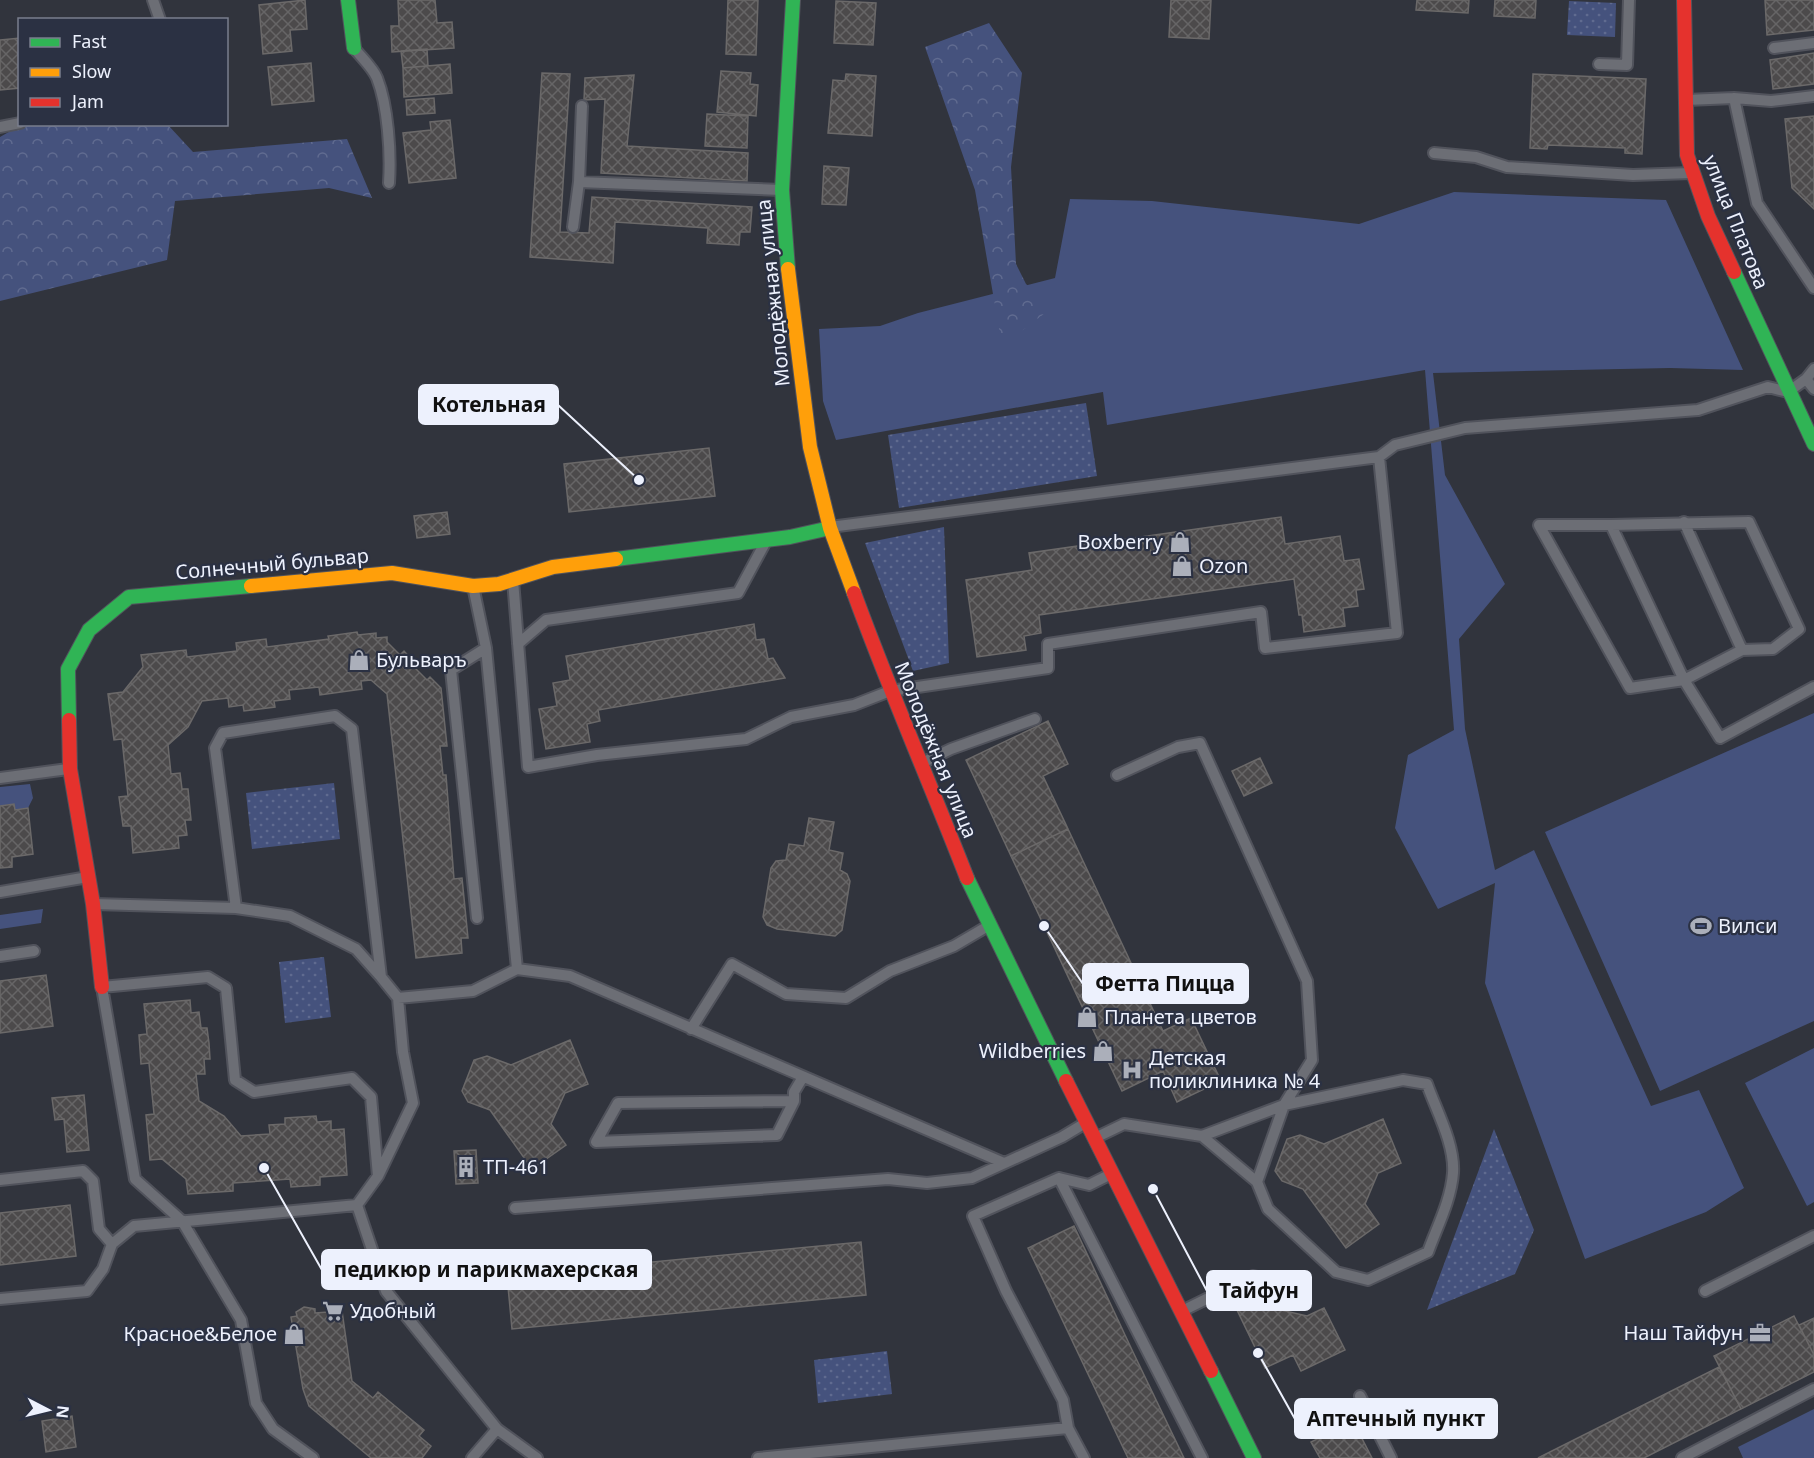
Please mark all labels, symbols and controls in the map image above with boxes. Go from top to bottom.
legend [18,18,228,126]
text: Fast [72,29,107,53]
text: Slow [72,59,111,83]
text: Jam [70,89,104,113]
street label: улица Платова [1697,151,1776,293]
street label: Молодёжная улица [749,198,796,388]
callout: Котельная [419,385,558,424]
text: Котельная [432,390,546,418]
place label: Boxberry [1077,528,1164,555]
shop icon: Boxberry [1168,530,1192,554]
street label: Солнечный бульвар [174,542,370,585]
place label: Ozon [1199,552,1248,579]
shop icon: Ozon [1170,554,1194,578]
place label: Бульваръ [376,646,467,673]
shop icon: Бульваръ [347,648,371,672]
street label: Молодёжная улица [889,657,984,842]
place label: Вилси [1718,912,1777,939]
sports icon: Вилси [1689,914,1713,938]
callout: Фетта Пицца [1083,964,1248,1003]
text: Фетта Пицца [1095,969,1235,997]
place label: Планета цветов [1104,1003,1257,1030]
shop icon: Планета цветов [1075,1005,1099,1029]
place label: Wildberries [979,1037,1086,1064]
shop icon: Wildberries [1091,1039,1115,1063]
place label: Детская поликлиника № 4 [1149,1044,1321,1094]
hospital icon: Детская поликлиника № 4 [1120,1058,1144,1082]
place label: ТП-461 [483,1153,550,1180]
building icon: ТП-461 [454,1155,478,1179]
callout: педикюр и парикмахерская [322,1250,651,1289]
text: педикюр и парикмахерская [334,1255,638,1283]
callout: Тайфун [1207,1271,1311,1310]
text: Тайфун [1219,1276,1299,1304]
place label: Удобный [350,1297,436,1324]
supermarket icon: Удобный [321,1299,345,1323]
place label: Наш Тайфун [1623,1319,1743,1346]
place label: Красное&Белое [124,1320,277,1347]
office icon: Наш Тайфун [1748,1321,1772,1345]
shop icon: Красное&Белое [282,1322,306,1346]
north arrow [18,1380,78,1440]
callout: Аптечный пункт [1295,1399,1497,1438]
text: N [51,1404,75,1420]
text: Аптечный пункт [1307,1404,1486,1432]

